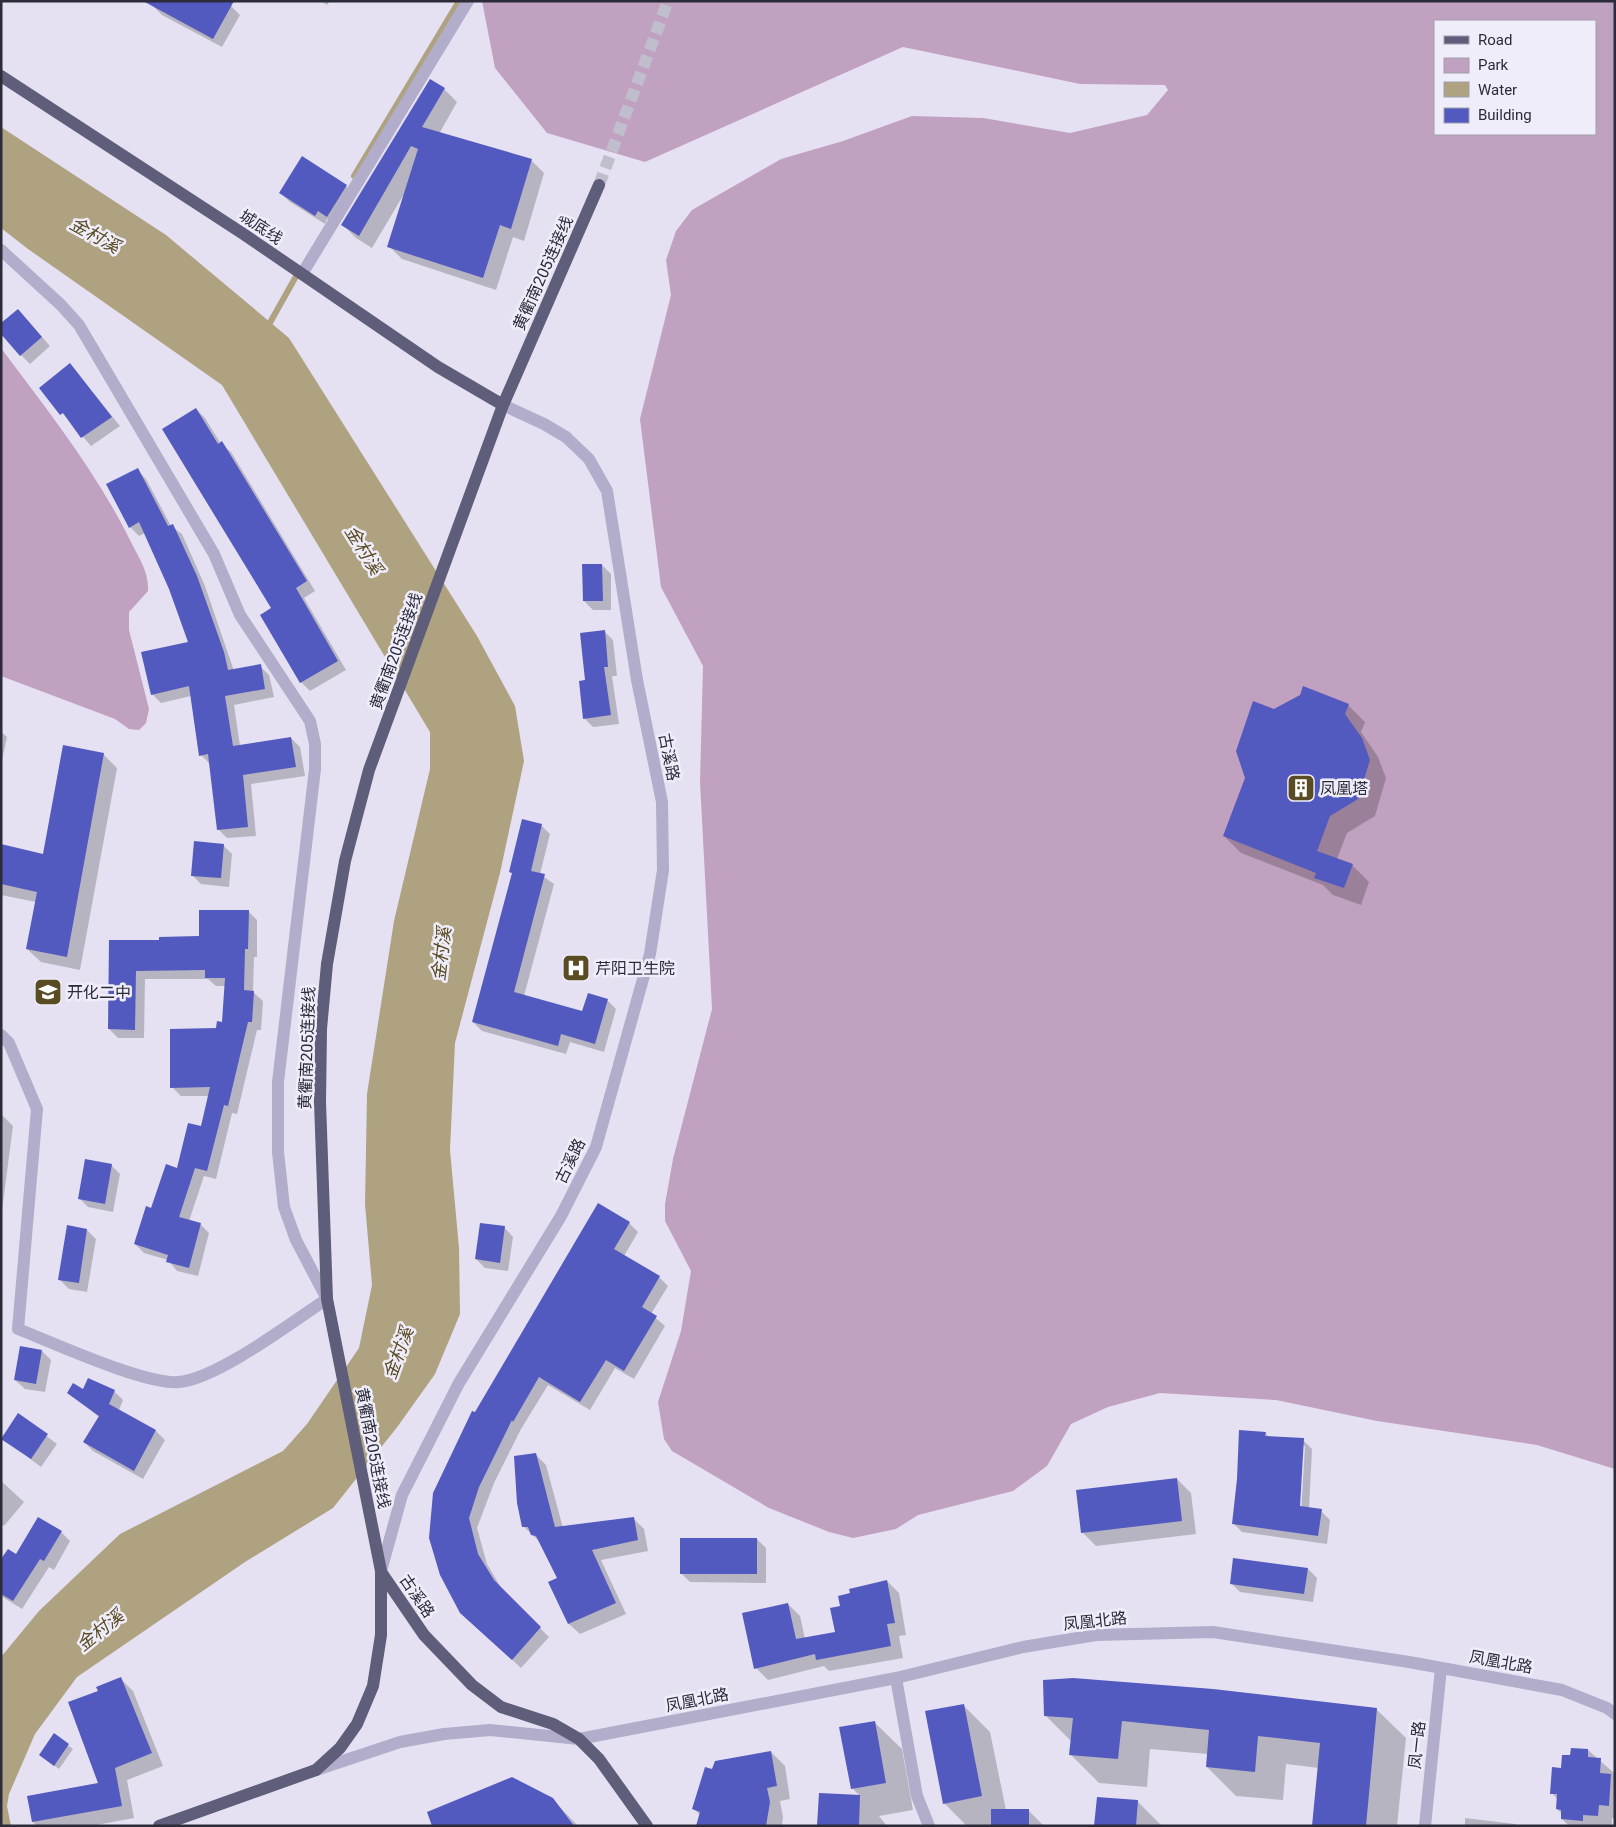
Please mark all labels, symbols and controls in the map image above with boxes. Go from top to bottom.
legend [1434,20,1596,135]
text: Road [1478,31,1512,49]
text: Park [1478,56,1509,74]
text: Water [1478,81,1517,99]
text: Building [1478,106,1532,124]
street label: 城底线 [236,206,286,248]
water label: 金村溪 [66,213,125,258]
street label: 黄衢南205连接线 [509,213,577,333]
water label: 金村溪 [341,522,388,580]
street label: 黄衢南205连接线 [366,590,426,712]
street label: 古溪路 [655,732,683,782]
building icon: 凤凰塔 [1286,773,1316,803]
place label: 凤凰塔 [1320,779,1368,798]
water label: 金村溪 [427,924,455,982]
hospital icon: 芹阳卫生院 [561,953,591,983]
place label: 芹阳卫生院 [595,959,675,978]
school or university icon: 开化二中 [33,977,63,1007]
place label: 开化二中 [67,983,131,1002]
street label: 黄衢南205连接线 [295,986,319,1110]
street label: 古溪路 [551,1135,589,1187]
water label: 金村溪 [379,1322,418,1382]
street label: 黄衢南205连接线 [352,1386,394,1510]
street label: 古溪路 [396,1571,438,1621]
water label: 金村溪 [72,1604,129,1655]
street label: 凤凰北路 [1062,1608,1128,1634]
street label: 凤凰北路 [1468,1647,1534,1677]
street label: 凤凰北路 [664,1685,730,1715]
street label: 凤一路 [1405,1720,1429,1770]

